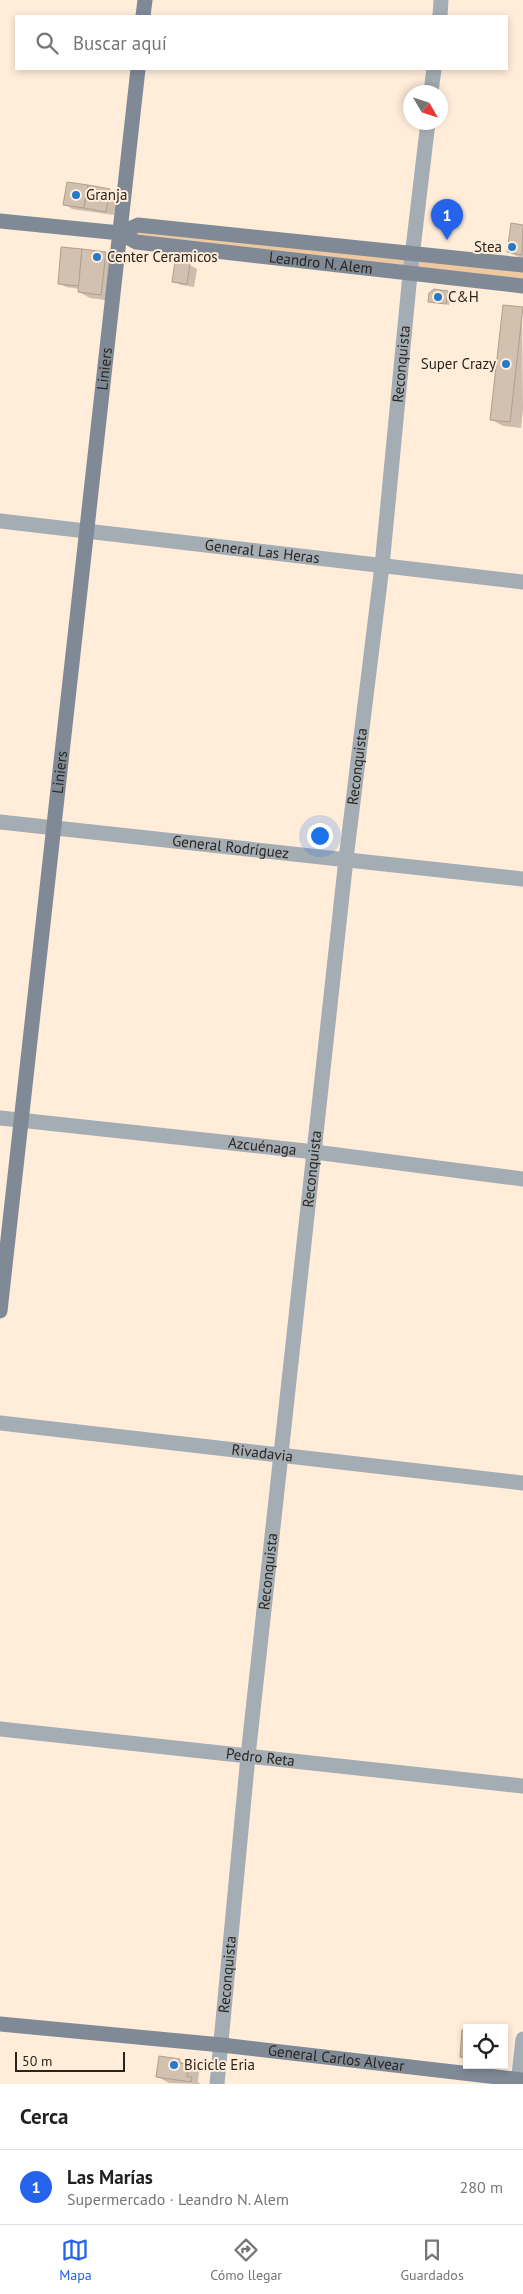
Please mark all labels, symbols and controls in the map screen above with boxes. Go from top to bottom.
search box [15,15,508,70]
icon: search [33,29,61,57]
text: Buscar aquí [73,31,167,55]
north arrow [403,85,448,130]
place label: Granja [86,185,127,204]
marker: Granja [70,189,82,201]
pin: 1 [431,199,463,240]
place label: Stea [474,237,502,256]
marker: Stea [506,241,518,253]
place label: Center Ceramicos [107,247,218,266]
street label: Leandro N. Alem [268,247,374,278]
marker: Center Ceramicos [91,251,103,263]
place label: C&H [448,287,479,306]
marker: C&H [432,291,444,303]
street label: Reconquista [388,324,414,403]
street label: Liniers [92,346,116,391]
place label: Super Crazy [421,354,496,373]
marker: Super Crazy [500,358,512,370]
street label: General Las Heras [204,535,321,567]
street label: Reconquista [343,727,371,806]
street label: Liniers [48,750,71,795]
your location [307,823,333,849]
street label: General Rodríguez [171,831,290,862]
street label: Reconquista [298,1129,325,1208]
street label: Azcuénaga [227,1133,298,1159]
street label: Rivadavia [231,1440,294,1466]
street label: Reconquista [254,1532,281,1611]
street label: Pedro Reta [225,1744,296,1770]
street label: Reconquista [214,1935,240,2014]
map controls [463,2024,508,2069]
button: locate [463,2024,508,2069]
street label: General Carlos Alvear [267,2040,406,2075]
scale bar [15,2049,125,2072]
text: 50 m [22,2052,52,2070]
place label: Bicicle Eria [184,2055,255,2074]
marker: Bicicle Eria [168,2059,180,2071]
text: Cerca [20,2103,69,2130]
text: Las Marías [67,2165,153,2189]
text: 1 [31,2177,41,2197]
text: 280 m [460,2177,503,2197]
text: Supermercado · Leandro N. Alem [67,2189,289,2209]
tab: Mapa [59,2236,92,2284]
tab: Cómo llegar [210,2236,282,2284]
tab: Guardados [401,2236,464,2284]

